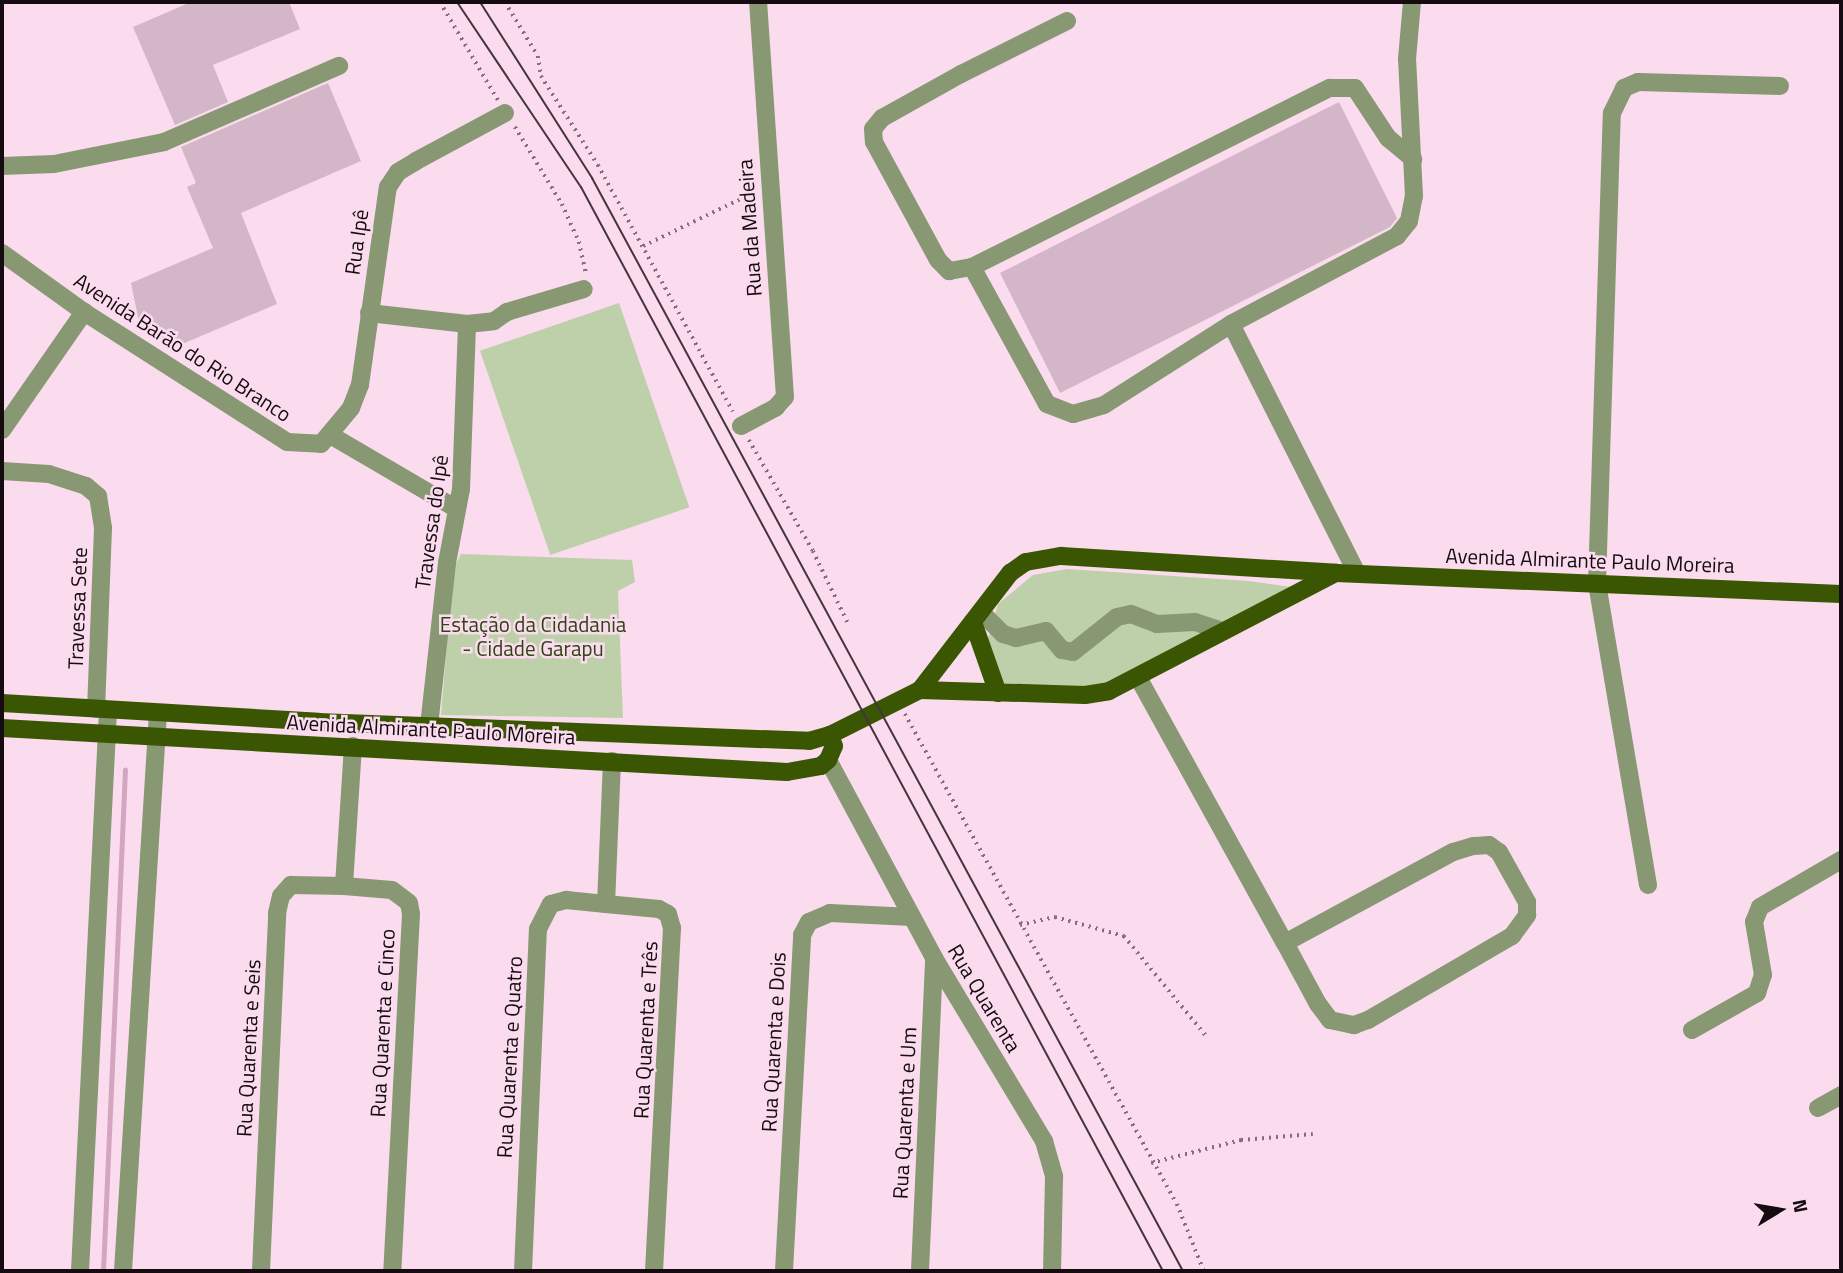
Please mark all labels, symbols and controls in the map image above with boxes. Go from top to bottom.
street label: Rua da Madeira [732,158,766,298]
street label: Rua Ipê [339,208,373,276]
street label: Avenida Barão do Rio Branco [70,267,296,427]
street label: Travessa do Ipê [409,453,453,591]
street label: Avenida Almirante Paulo Moreira [1445,542,1735,578]
street label: Travessa Sete [62,547,92,669]
park label: Estação da Cidadania - Cidade Garapu [440,611,626,661]
street label: Avenida Almirante Paulo Moreira [286,709,576,749]
street label: Rua Quarenta e Cinco [364,928,400,1118]
street label: Rua Quarenta [943,939,1027,1057]
street label: Rua Quarenta e Três [628,940,662,1120]
street label: Rua Quarenta e Dois [756,951,790,1133]
street label: Rua Quarenta e Quatro [491,955,527,1159]
street label: Rua Quarenta e Seis [231,959,265,1137]
street label: Rua Quarenta e Um [887,1026,921,1200]
north arrow [1745,1175,1815,1245]
text: N [1786,1197,1817,1215]

